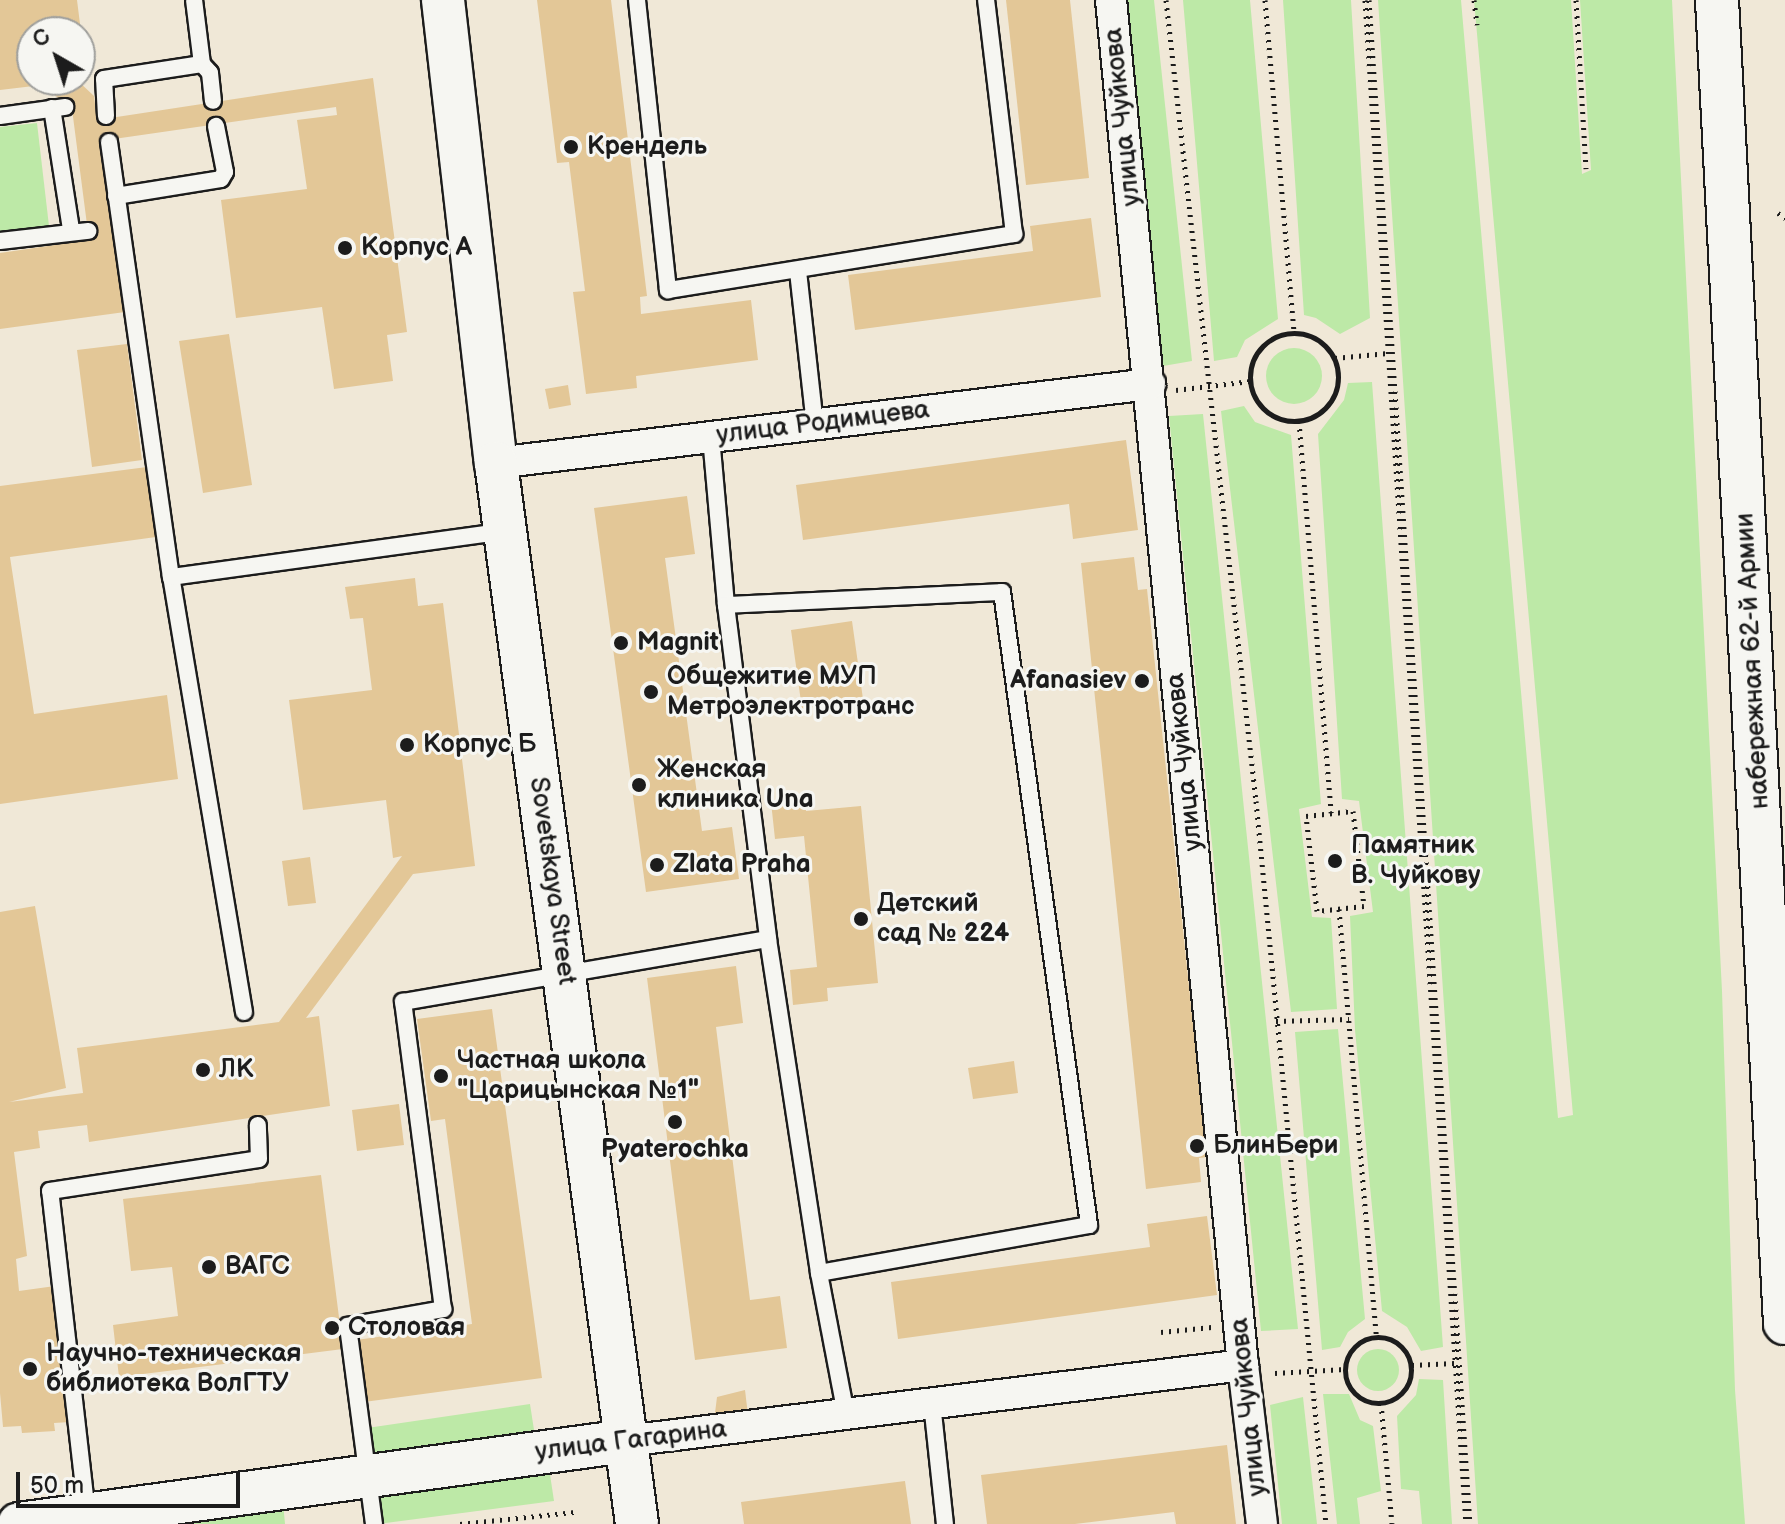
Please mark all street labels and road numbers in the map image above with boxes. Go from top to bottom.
street label: улица Чуйкова [1098,26,1148,208]
street label: улица Родимцева [715,394,931,452]
street label: набережная 62-й Армии [1730,512,1776,810]
street label: улица Чуйкова [1160,671,1210,853]
street label: Sovetskaya Street [522,775,582,987]
street label: улица Чуйкова [1224,1316,1274,1498]
street label: улица Гагарина [533,1414,729,1468]

